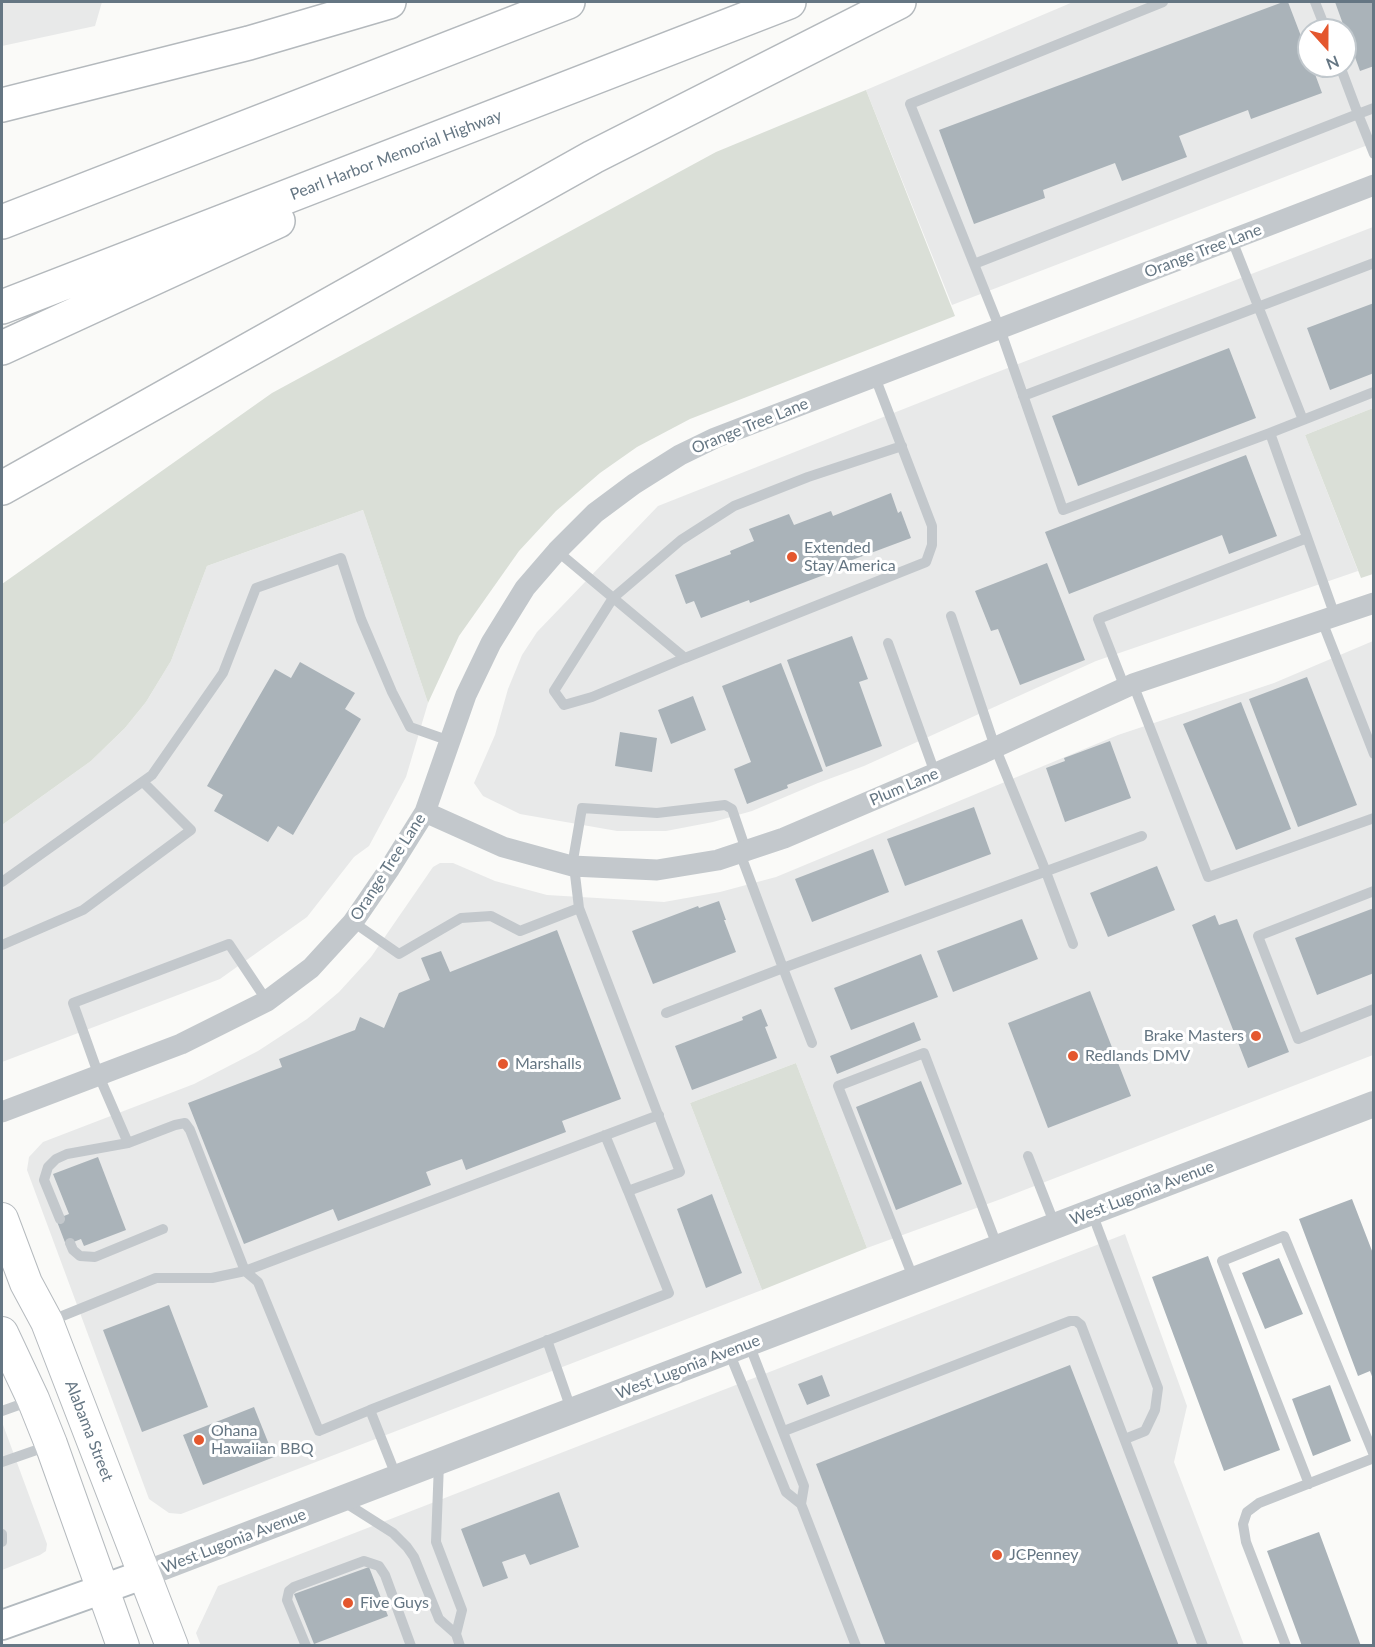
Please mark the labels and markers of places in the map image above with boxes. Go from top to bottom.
place label: Extended Stay America [804,538,896,576]
marker: Extended Stay America [785,550,799,564]
place label: Brake Masters [1144,1026,1244,1046]
marker: Brake Masters [1249,1029,1263,1043]
place label: Redlands DMV [1085,1046,1190,1066]
marker: Redlands DMV [1066,1049,1080,1063]
place label: Marshalls [515,1054,582,1074]
marker: Marshalls [496,1057,510,1071]
place label: Ohana Hawaiian BBQ [211,1421,313,1459]
marker: Ohana Hawaiian BBQ [192,1433,206,1447]
place label: JCPenney [1009,1545,1078,1565]
marker: JCPenney [990,1548,1004,1562]
place label: Five Guys [360,1593,429,1613]
marker: Five Guys [341,1596,355,1610]

